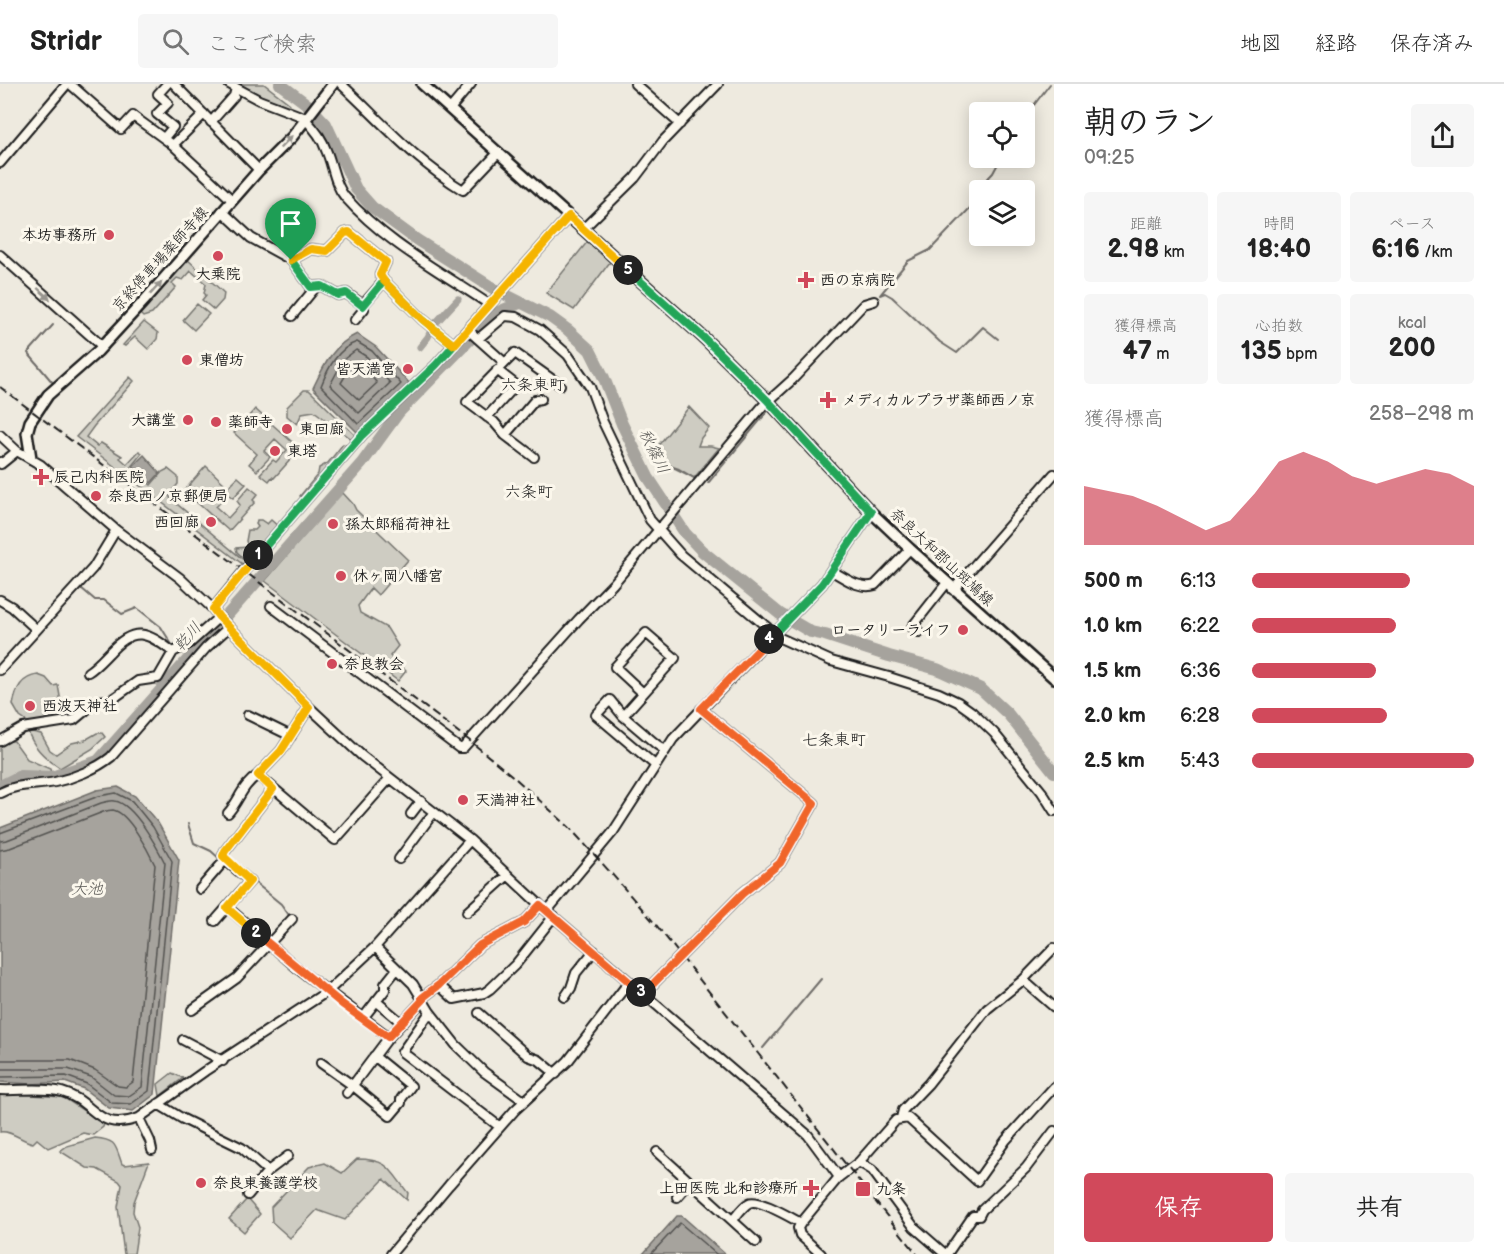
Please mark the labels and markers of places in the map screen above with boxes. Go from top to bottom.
pin [265,198,316,260]
place label: 本坊事務所 [22,226,97,245]
marker: 本坊事務所 [102,228,116,242]
marker: 大乗院 [211,249,225,263]
pin: 5 [613,255,643,285]
place label: 大乗院 [195,265,241,284]
marker: 西の京病院 [797,271,815,289]
place label: 西の京病院 [820,271,895,290]
place label: 東僧坊 [199,351,244,370]
marker: 東僧坊 [180,353,194,367]
place label: 皆天満宮 [336,360,396,379]
marker: 皆天満宮 [401,362,415,376]
marker: メディカルプラザ薬師西ノ京 [819,391,837,409]
place label: メディカルプラザ薬師西ノ京 [842,391,1035,410]
place label: 大講堂 [131,411,176,430]
marker: 大講堂 [181,413,195,427]
place label: 薬師寺 [228,413,273,432]
marker: 薬師寺 [209,415,223,429]
place label: 東回廊 [299,420,344,439]
marker: 東回廊 [280,422,294,436]
place label: 東塔 [287,442,317,461]
marker: 東塔 [268,444,282,458]
marker: 辰己内科医院 [32,468,50,486]
place label: 辰己内科医院 [54,468,144,487]
place label: 奈良西ノ京郵便局 [108,487,228,506]
marker: 奈良西ノ京郵便局 [89,489,103,503]
place label: 西回廊 [154,513,199,532]
marker: 西回廊 [204,515,218,529]
place label: 孫太郎稲荷神社 [345,515,450,534]
marker: 孫太郎稲荷神社 [326,517,340,531]
pin: 1 [243,540,273,570]
place label: 休ヶ岡八幡宮 [353,567,443,586]
marker: 休ヶ岡八幡宮 [334,569,348,583]
place label: ロータリーライフ [831,621,951,640]
marker: ロータリーライフ [956,623,970,637]
pin: 4 [754,624,784,654]
place label: 奈良教会 [344,655,404,674]
marker: 奈良教会 [325,657,339,671]
place label: 西波天神社 [42,697,117,716]
marker: 西波天神社 [23,699,37,713]
place label: 天満神社 [475,791,535,810]
marker: 天満神社 [456,793,470,807]
pin: 2 [241,918,271,948]
pin: 3 [626,977,656,1007]
place label: 奈良東養護学校 [213,1174,318,1193]
marker: 奈良東養護学校 [194,1176,208,1190]
place label: 上田医院 北和診療所 [659,1179,798,1198]
marker: 上田医院 北和診療所 [802,1179,820,1197]
marker: 九条 [854,1180,872,1198]
place label: 九条 [876,1180,906,1199]

